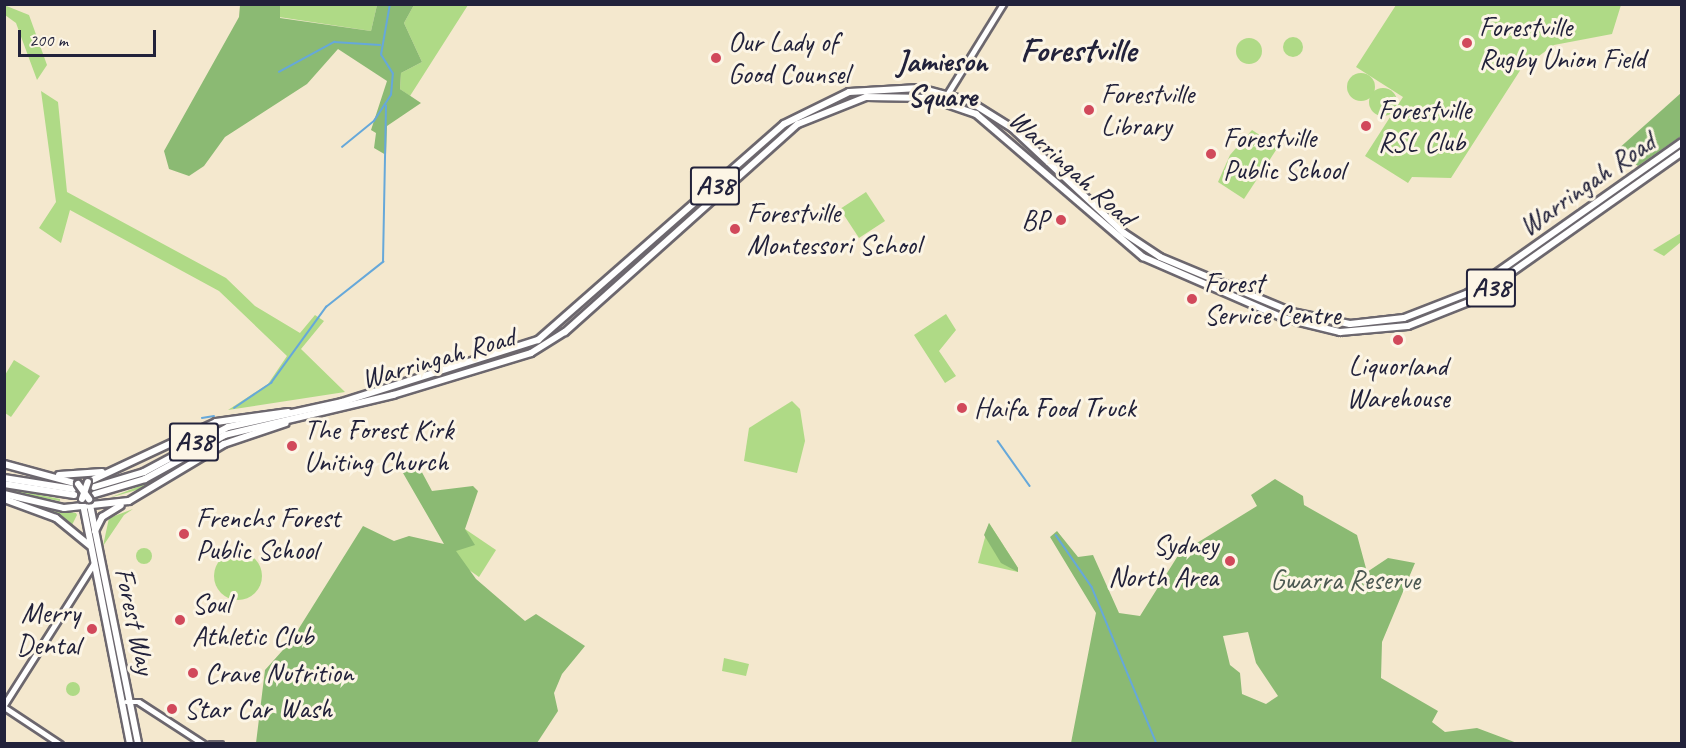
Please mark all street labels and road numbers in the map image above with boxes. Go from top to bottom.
street label: Warringah Road [1002,103,1142,233]
street label: Warringah Road [1513,125,1661,243]
road number: A38 [690,162,740,210]
road number: A38 [1466,264,1516,312]
street label: Warringah Road [357,320,519,396]
road number: A38 [168,418,220,466]
street label: Forest Way [107,565,163,677]

